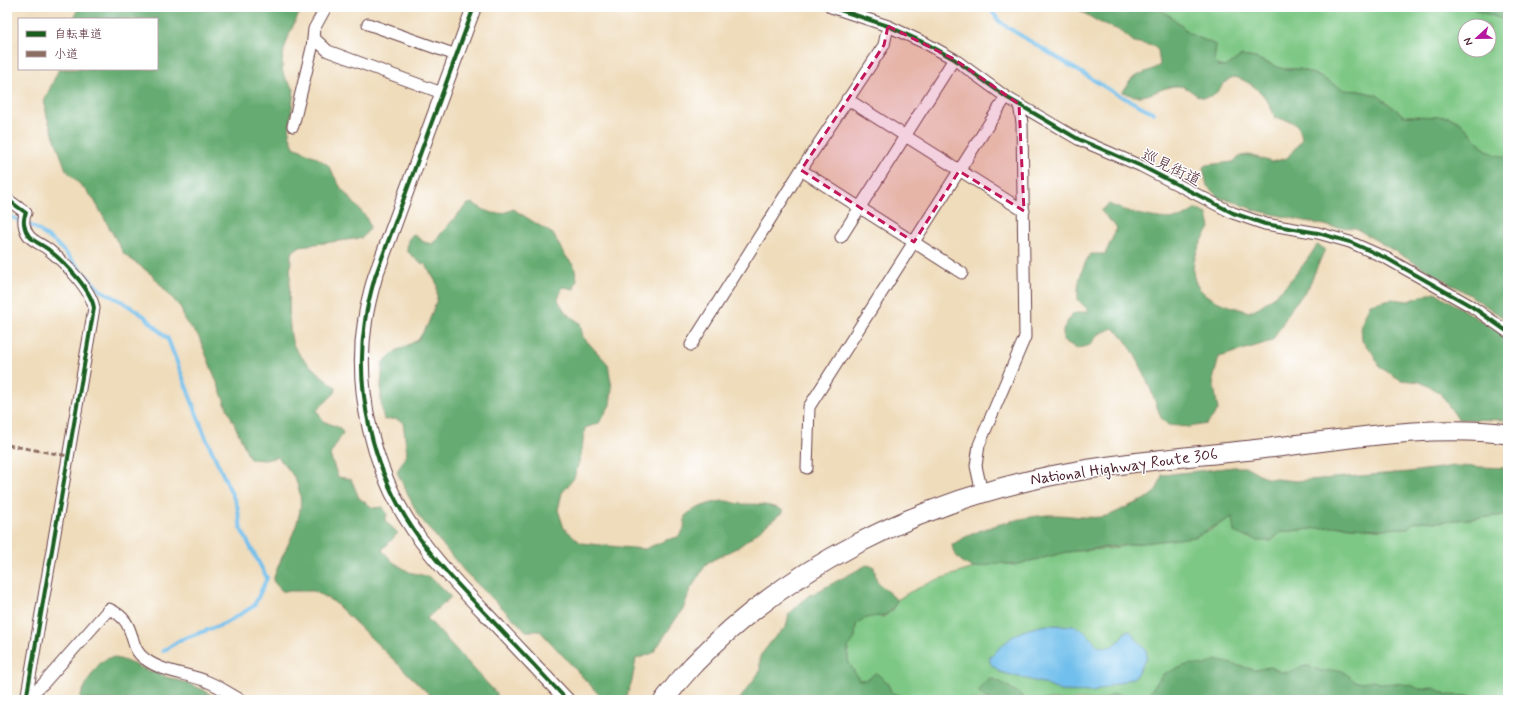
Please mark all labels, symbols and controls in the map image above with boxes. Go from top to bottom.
legend [18,18,158,70]
north arrow [1457,18,1497,58]
text: 自転車道 [54,27,102,43]
text: N [1461,35,1477,47]
text: 小道 [54,47,78,63]
street label: 巡見街道 [1138,145,1204,191]
street label: National Highway Route 306 [1029,443,1219,491]

